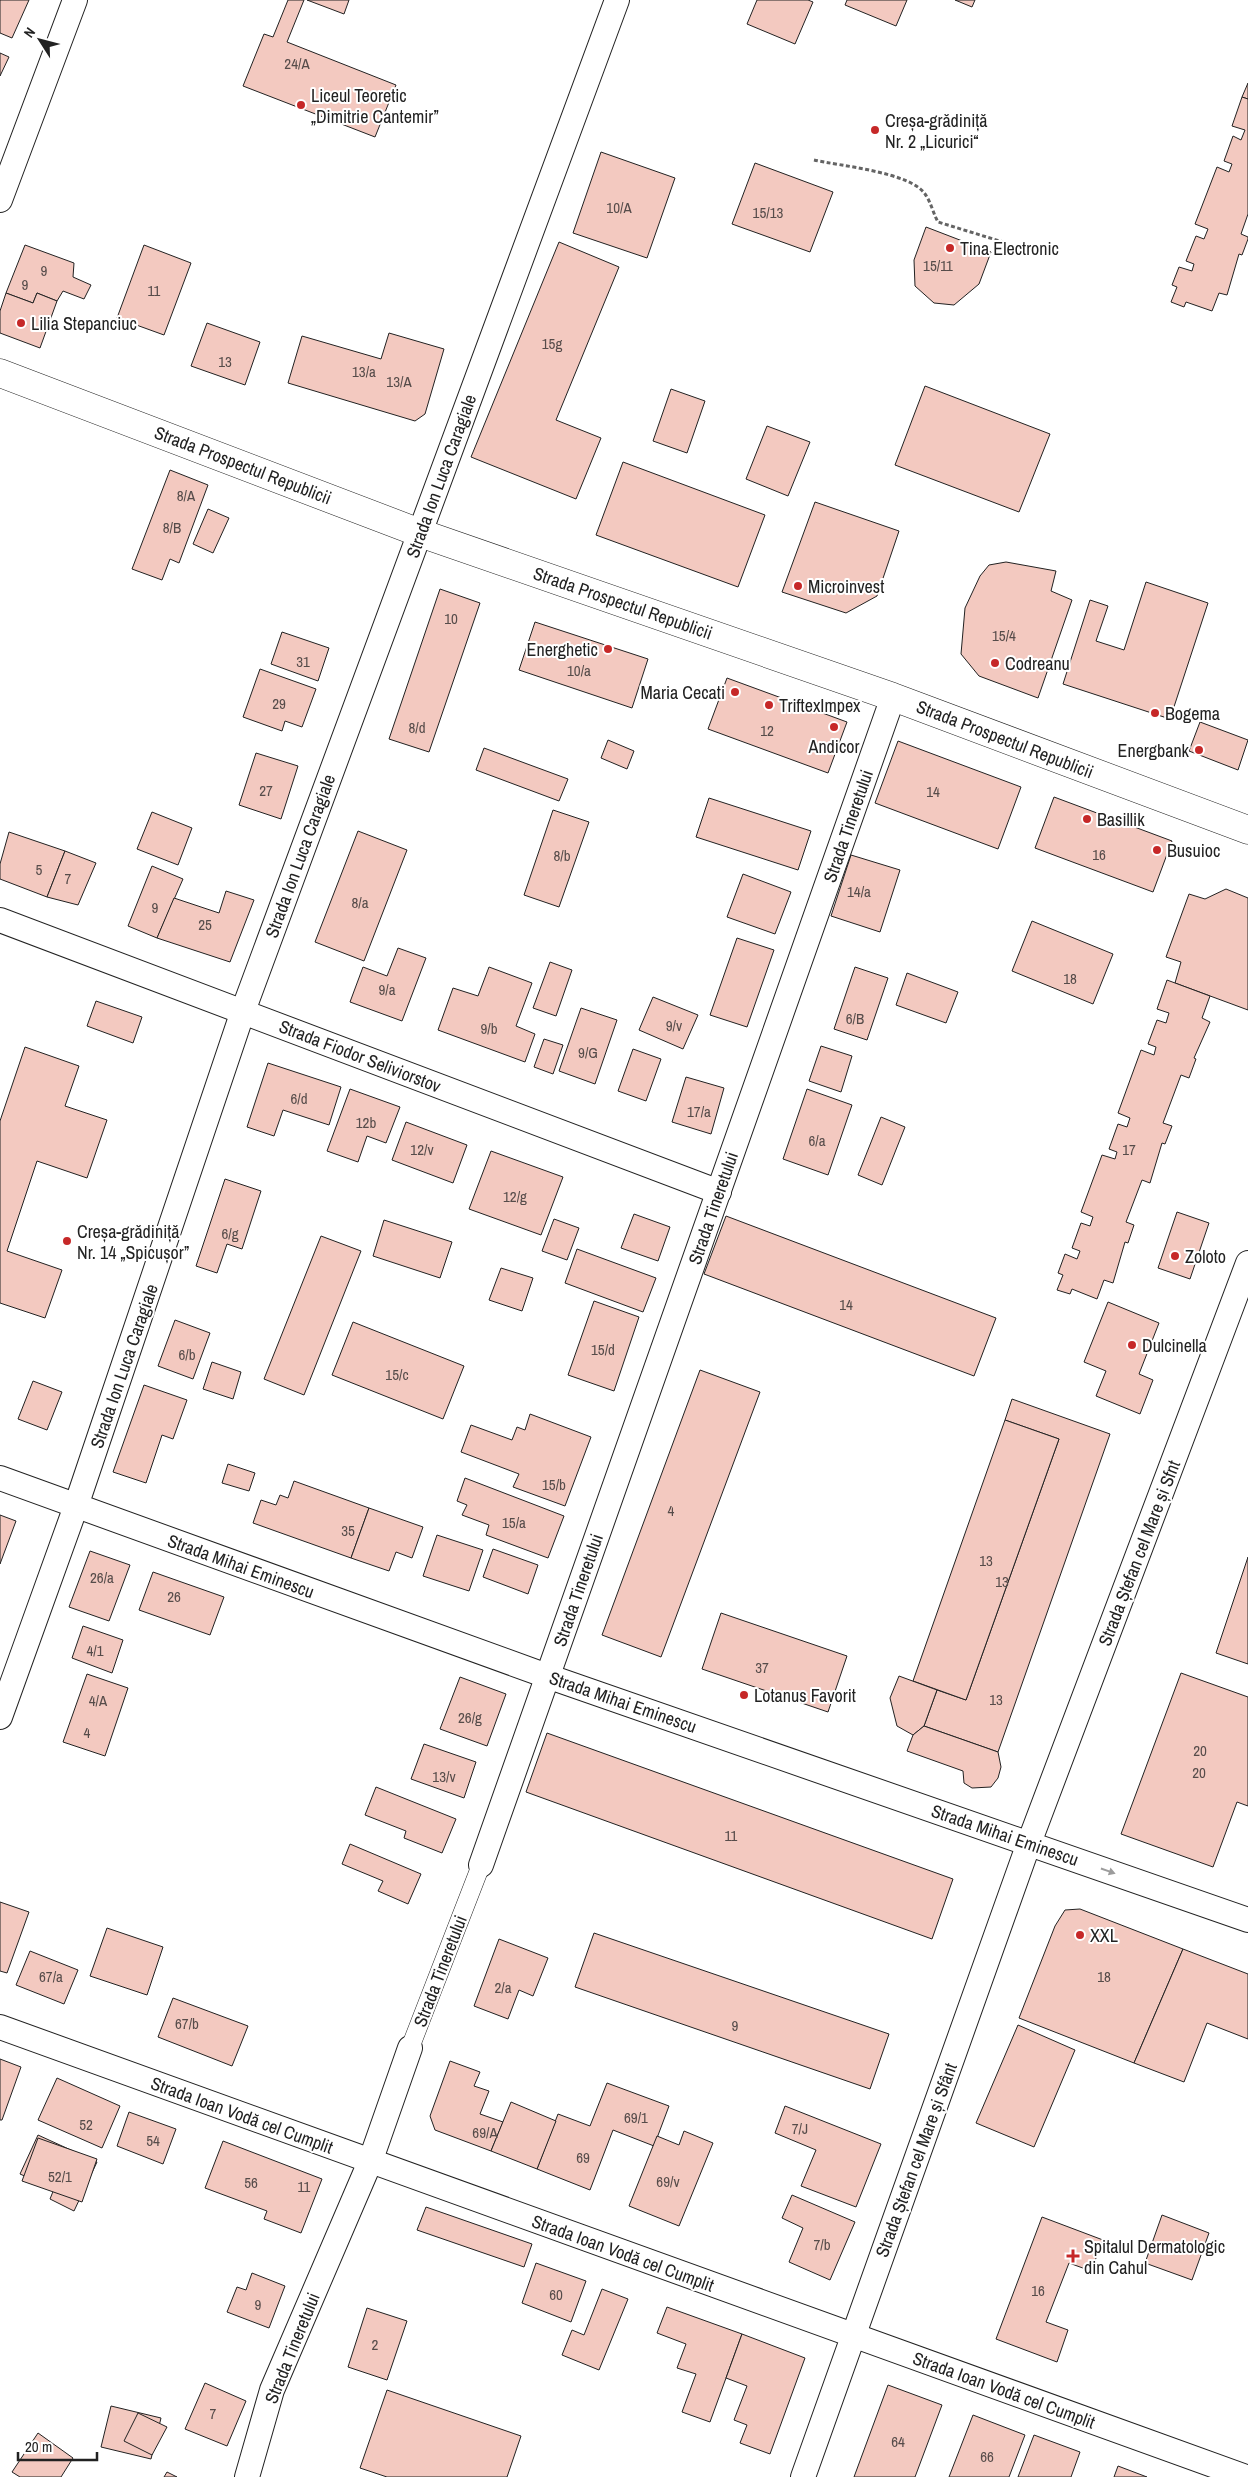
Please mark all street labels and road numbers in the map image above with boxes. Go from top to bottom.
street label: Strada Ion Luca Caragiale [400,391,482,561]
street label: Strada Prospectul Republicii [151,420,335,510]
street label: Strada Prospectul Republicii [530,561,716,645]
street label: Strada Prospectul Republicii [913,694,1097,784]
street label: Strada Tineretului [817,766,879,886]
street label: Strada Ion Luca Caragiale [259,771,341,941]
street label: Strada Fiodor Seliviorstov [275,1014,445,1099]
street label: Strada Tineretului [682,1148,744,1268]
street label: Strada Ion Luca Caragiale [84,1280,164,1452]
street label: Strada Ștefan cel Mare și Sfnt [1092,1457,1186,1649]
street label: Strada Mihai Eminescu [164,1528,318,1604]
street label: Strada Tineretului [547,1530,609,1650]
street label: Strada Mihai Eminescu [546,1665,700,1739]
street label: Strada Mihai Eminescu [928,1798,1082,1872]
street label: Strada Tineretului [407,1912,473,2030]
street label: Strada Ștefan cel Mare și Sfânt [869,2059,963,2261]
street label: Strada Ioan Vodă cel Cumplit [148,2070,336,2160]
street label: Strada Ioan Vodă cel Cumplit [529,2208,717,2298]
street label: Strada Tineretului [258,2289,326,2407]
street label: Strada Ioan Vodă cel Cumplit [910,2345,1098,2435]

